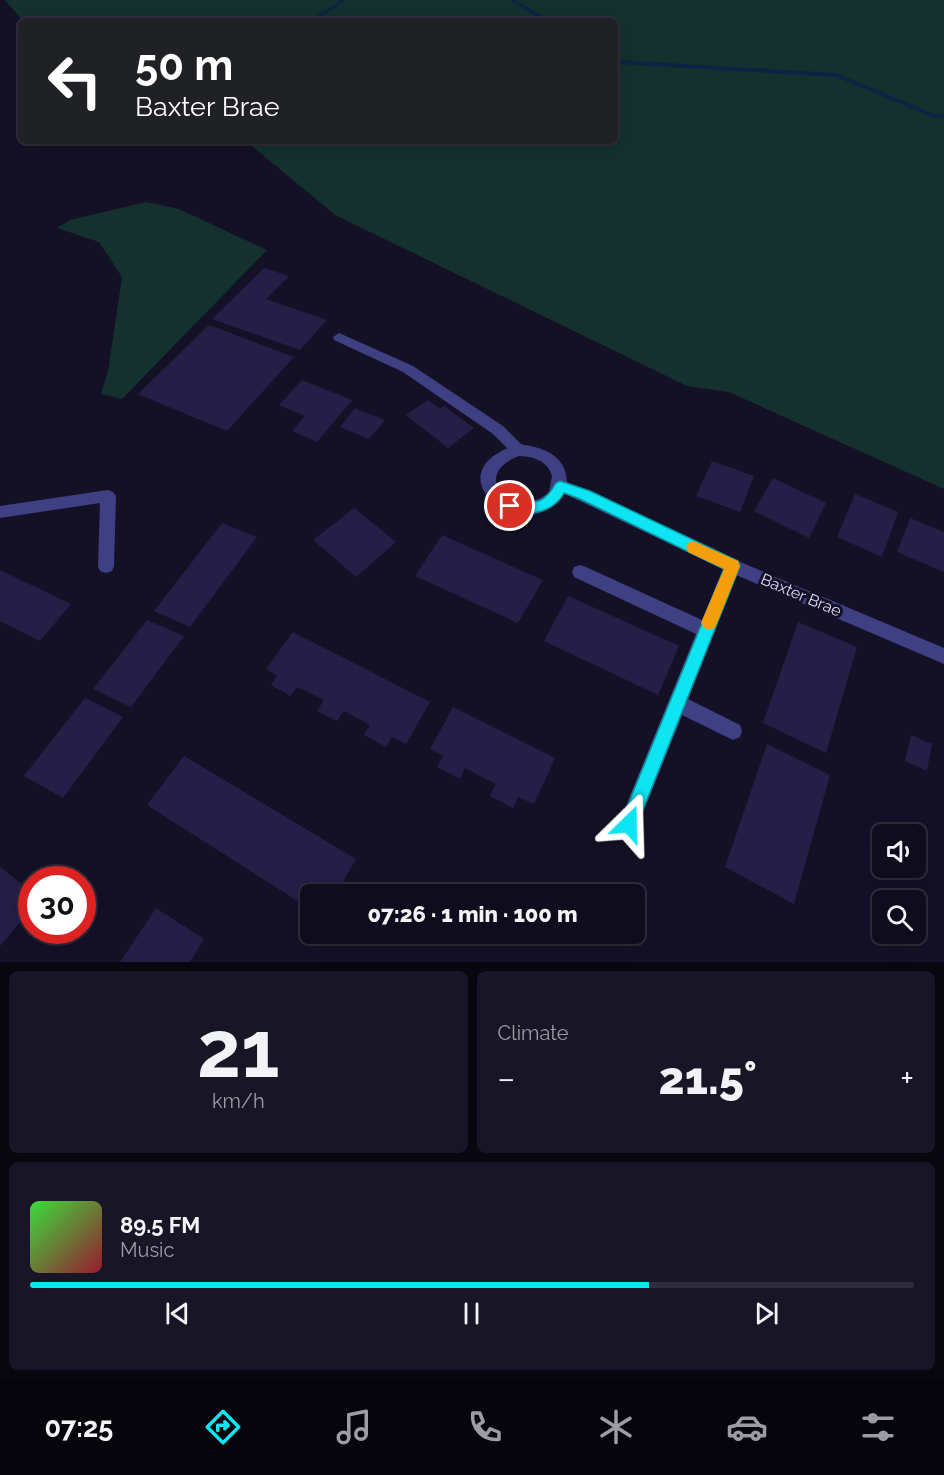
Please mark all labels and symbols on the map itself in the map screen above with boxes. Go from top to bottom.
pin [484,480,535,531]
street label: Baxter Brae [758,570,844,620]
position arrow [597,792,661,856]
speed limit sign: 30 [18,866,96,944]

